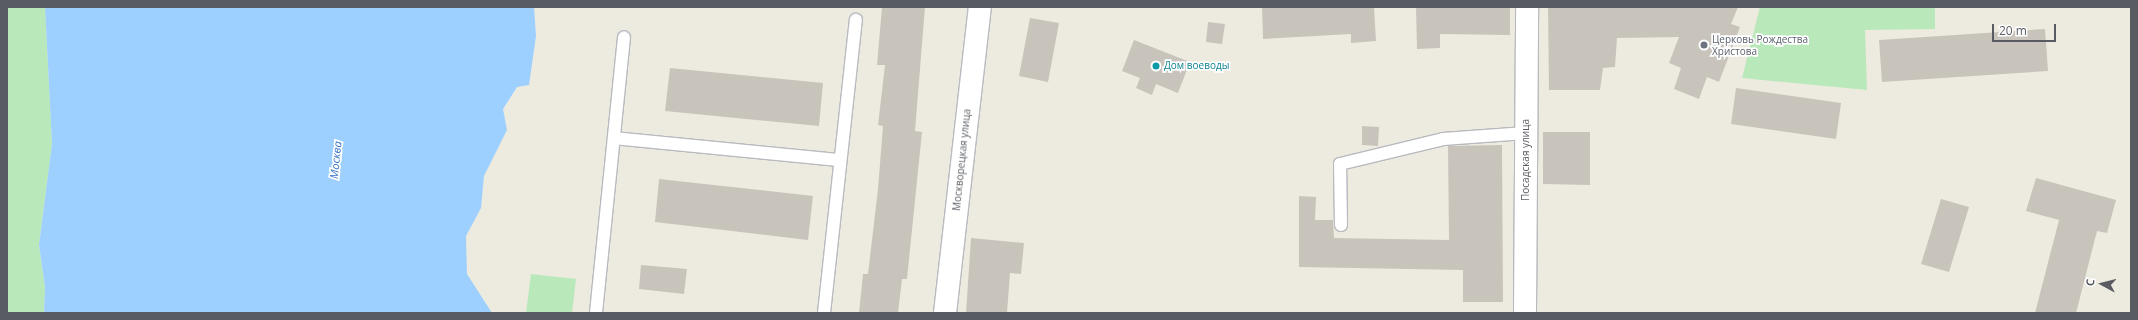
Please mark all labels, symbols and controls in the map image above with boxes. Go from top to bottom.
scale bar [1994,16,2058,42]
text: 20 m [1999,22,2027,39]
place label: Церковь Рождества Христова [1712,33,1808,56]
marker: Церковь Рождества Христова [1699,40,1709,50]
place label: Дом воеводы [1164,60,1229,72]
marker: Дом воеводы [1151,61,1161,71]
street label: Москворецкая улица [951,108,973,212]
street label: Посадская улица [1520,119,1532,201]
water label: Москва [327,141,345,179]
north arrow [2082,264,2122,304]
text: С [2082,278,2097,287]

